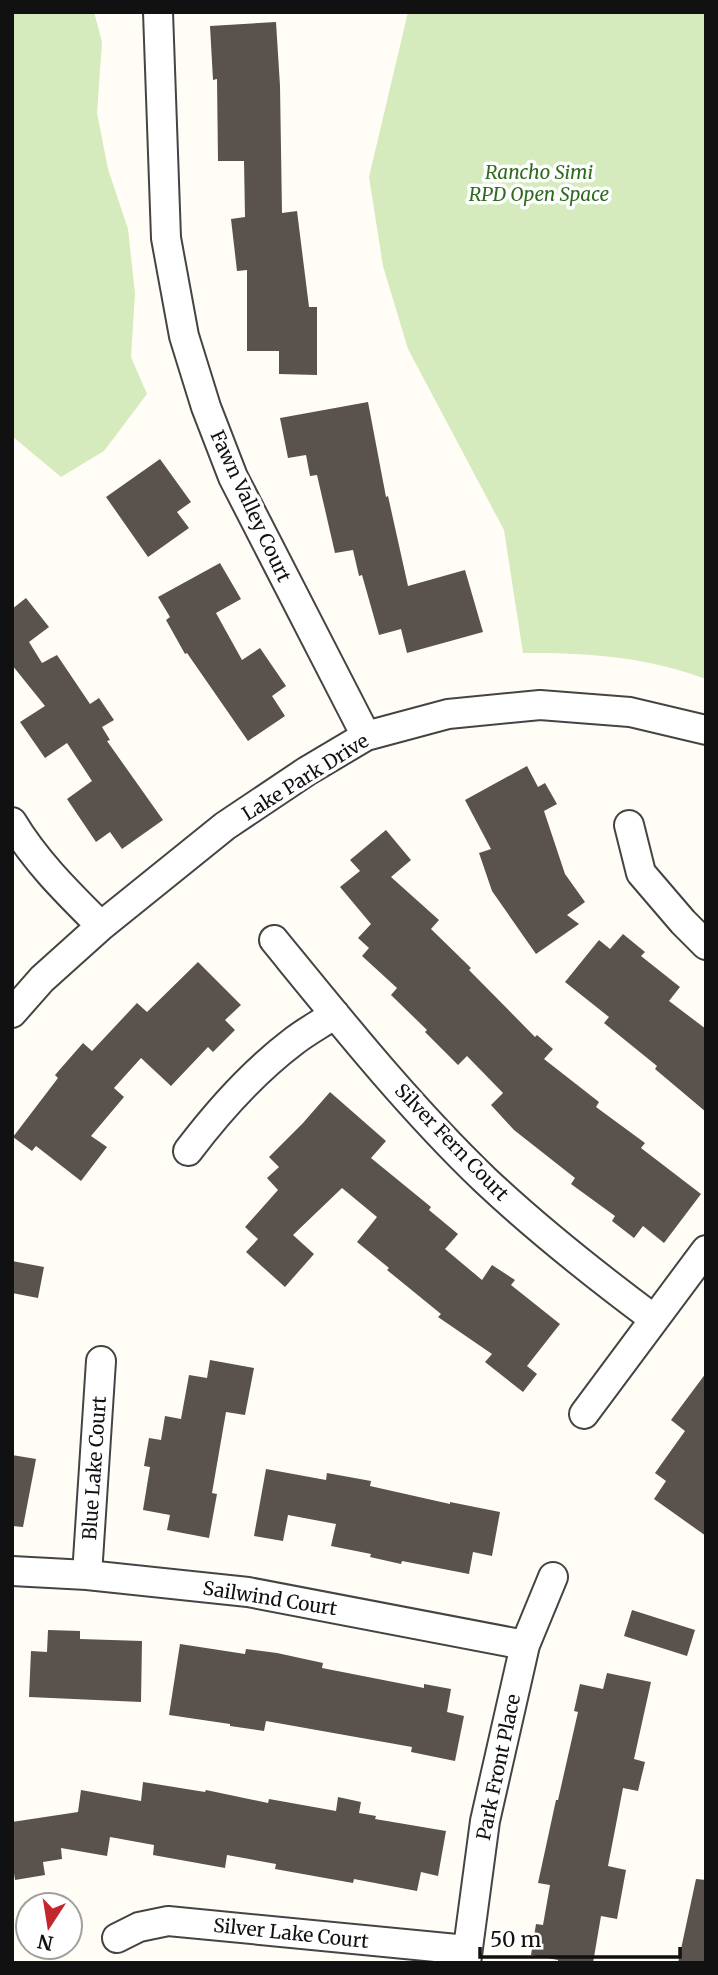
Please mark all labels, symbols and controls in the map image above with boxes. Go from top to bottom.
park label: Rancho Simi RPD Open Space [469,160,609,206]
street label: Fawn Valley Court [205,426,297,586]
street label: Lake Park Drive [237,728,373,825]
street label: Silver Fern Court [390,1078,514,1206]
street label: Blue Lake Court [77,1395,111,1541]
street label: Sailwind Court [201,1576,339,1621]
street label: Park Front Place [471,1692,525,1842]
north arrow [14,1891,84,1961]
street label: Silver Lake Court [212,1913,370,1953]
scale bar [480,1916,680,1960]
text: 50 m [490,1926,541,1953]
text: N [36,1929,55,1956]

